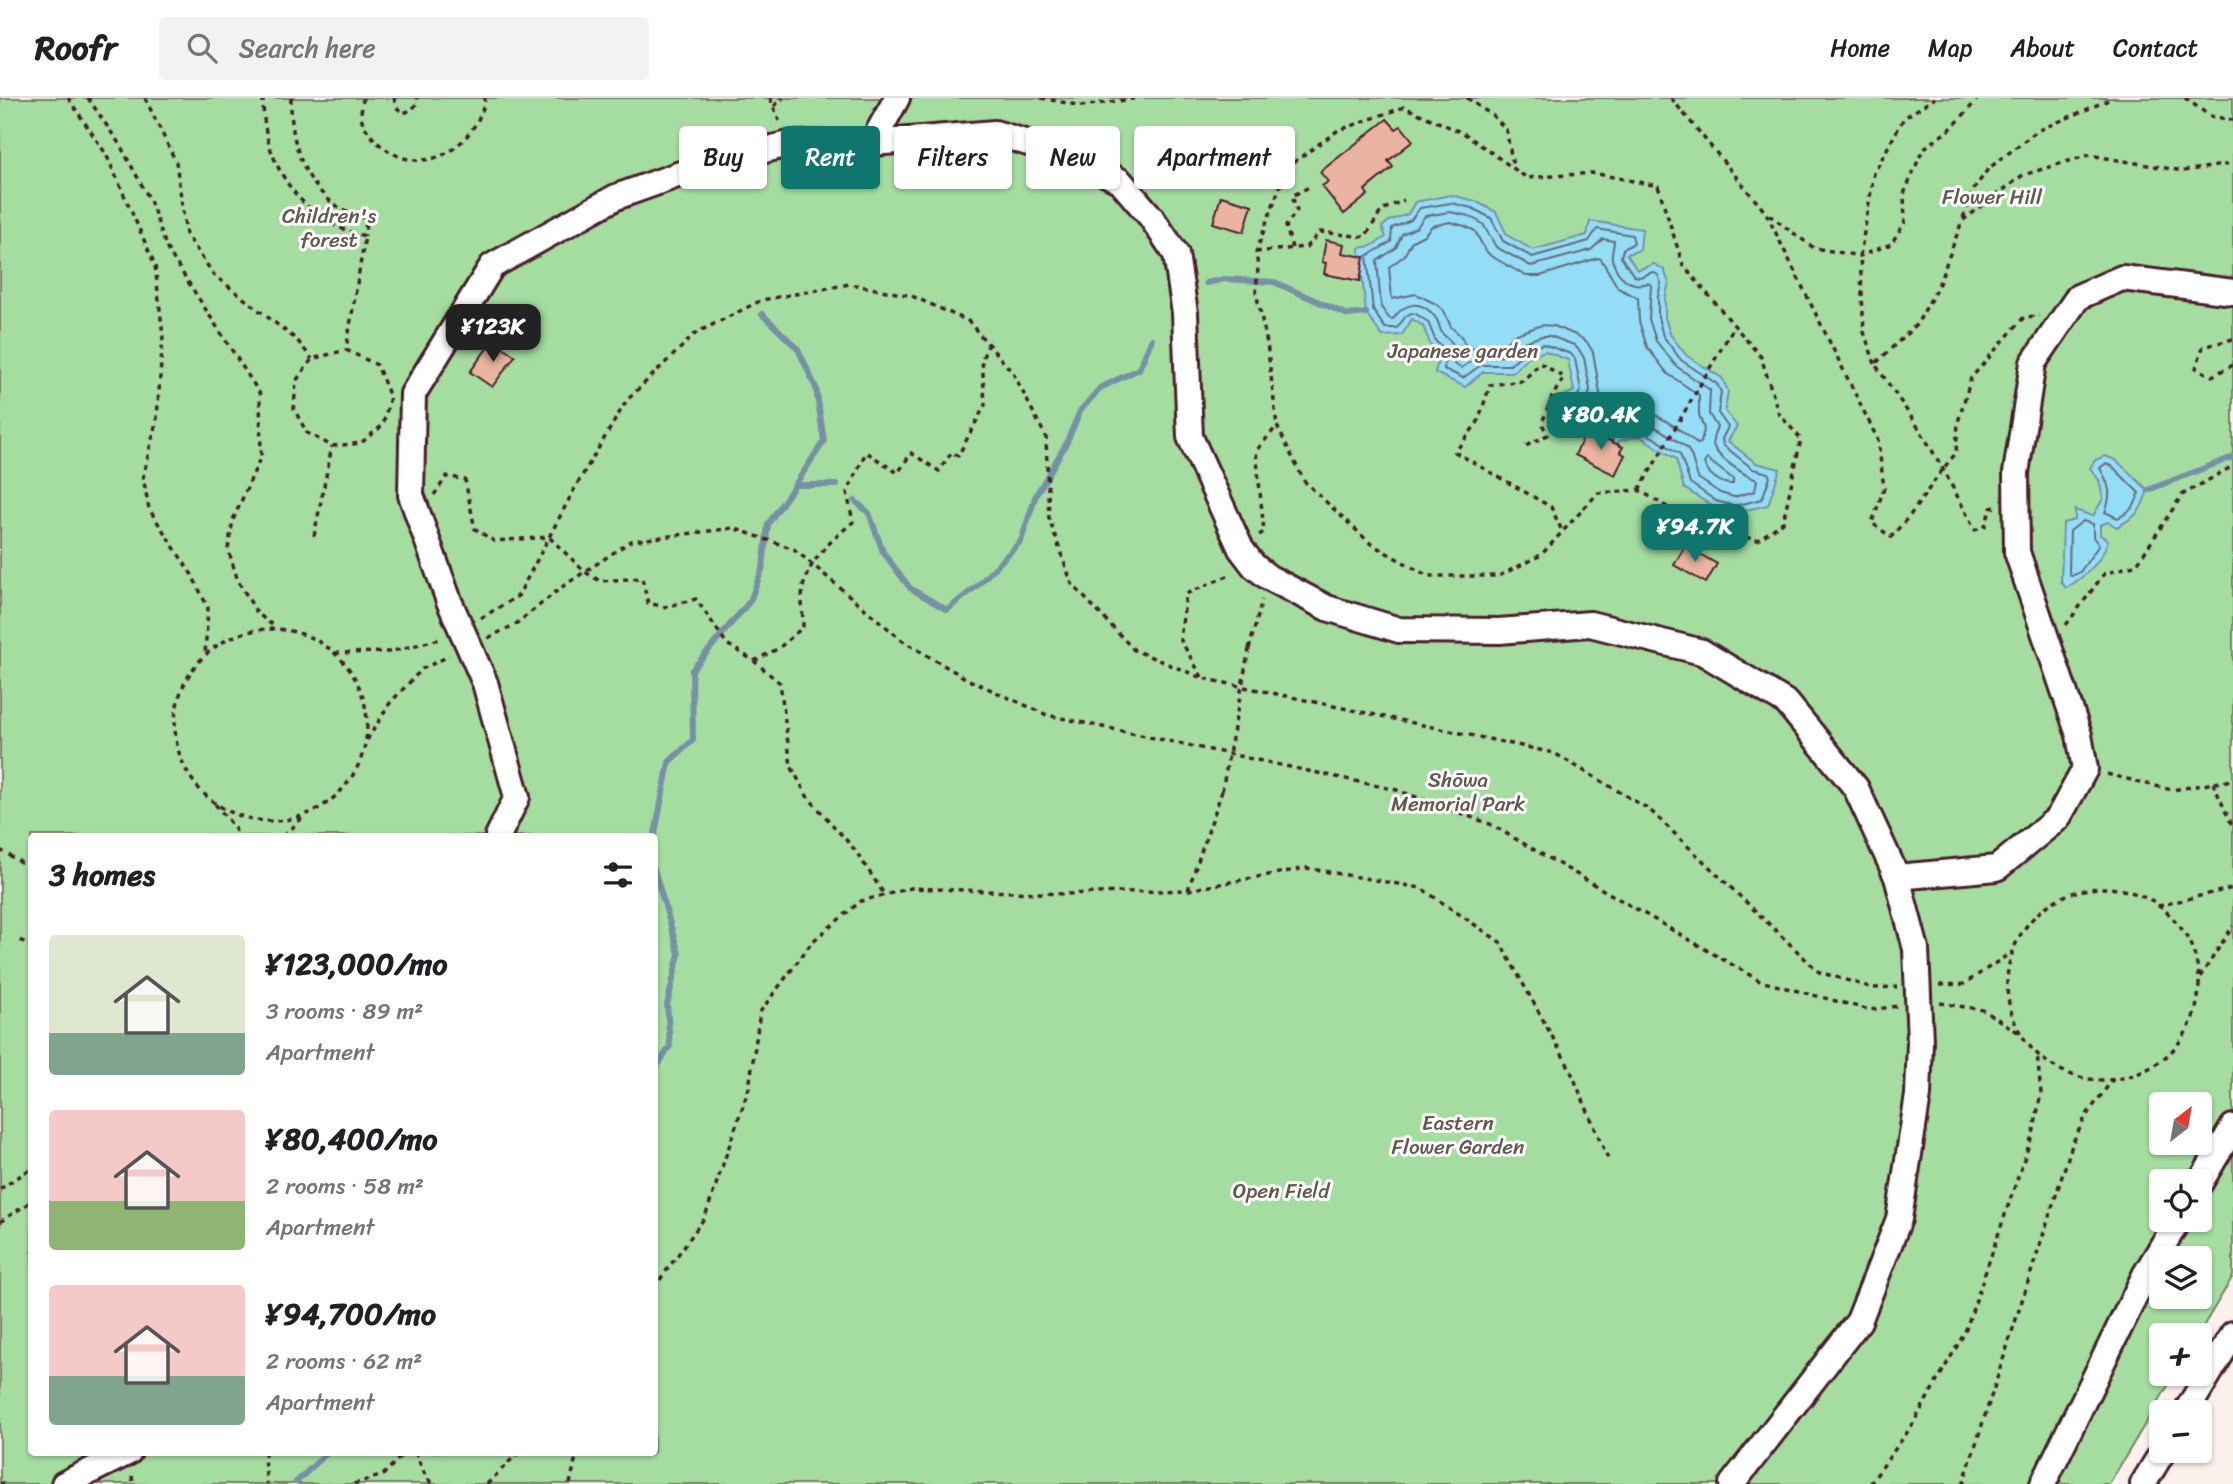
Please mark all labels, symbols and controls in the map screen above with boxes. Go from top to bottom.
search box [159,17,649,80]
text: Roofr [35,19,117,77]
text: Search here [239,25,376,71]
text: Home [1830,27,1890,69]
text: Map [1928,27,1972,69]
text: About [2010,27,2075,69]
text: Contact [2113,27,2198,69]
icon: search [183,29,221,67]
chip: Buy [679,126,767,189]
chip: Rent [781,126,880,189]
chip: Filters [894,126,1012,189]
chip: New [1026,126,1120,189]
chip: Apartment [1134,126,1295,189]
park label: Flower Hill [1942,178,2043,216]
park label: Children's forest [282,197,376,259]
pin: ¥123K [444,304,542,364]
text: ¥123K [462,306,524,347]
park label: Japanese garden [1387,332,1538,370]
pin: ¥80.4K [1544,392,1658,452]
text: ¥80.4K [1563,394,1639,435]
pin: ¥94.7K [1638,504,1752,564]
text: ¥94.7K [1657,506,1733,547]
park label: Shōwa Memorial Park [1391,761,1525,823]
text: 3 homes [49,848,155,902]
icon: filters [599,856,637,894]
text: ¥123,000/mo [266,937,447,991]
icon: home [105,963,189,1047]
text: 3 rooms · 89 m² [266,991,423,1032]
text: Apartment [266,1032,375,1073]
north arrow [2149,1092,2212,1155]
map controls [2149,1092,2212,1463]
park label: Eastern Flower Garden [1392,1104,1524,1166]
text: ¥80,400/mo [266,1112,438,1166]
icon: home [105,1138,189,1222]
text: 2 rooms · 58 m² [266,1166,424,1207]
button: locate [2149,1169,2212,1232]
park label: Open Field [1233,1172,1331,1210]
text: Apartment [266,1207,375,1248]
button: layers [2149,1246,2212,1309]
text: ¥94,700/mo [266,1287,436,1341]
icon: home [105,1313,189,1397]
button: + [2149,1323,2212,1386]
text: 2 rooms · 62 m² [266,1341,422,1382]
text: Apartment [266,1382,375,1423]
button: − [2149,1400,2212,1463]

